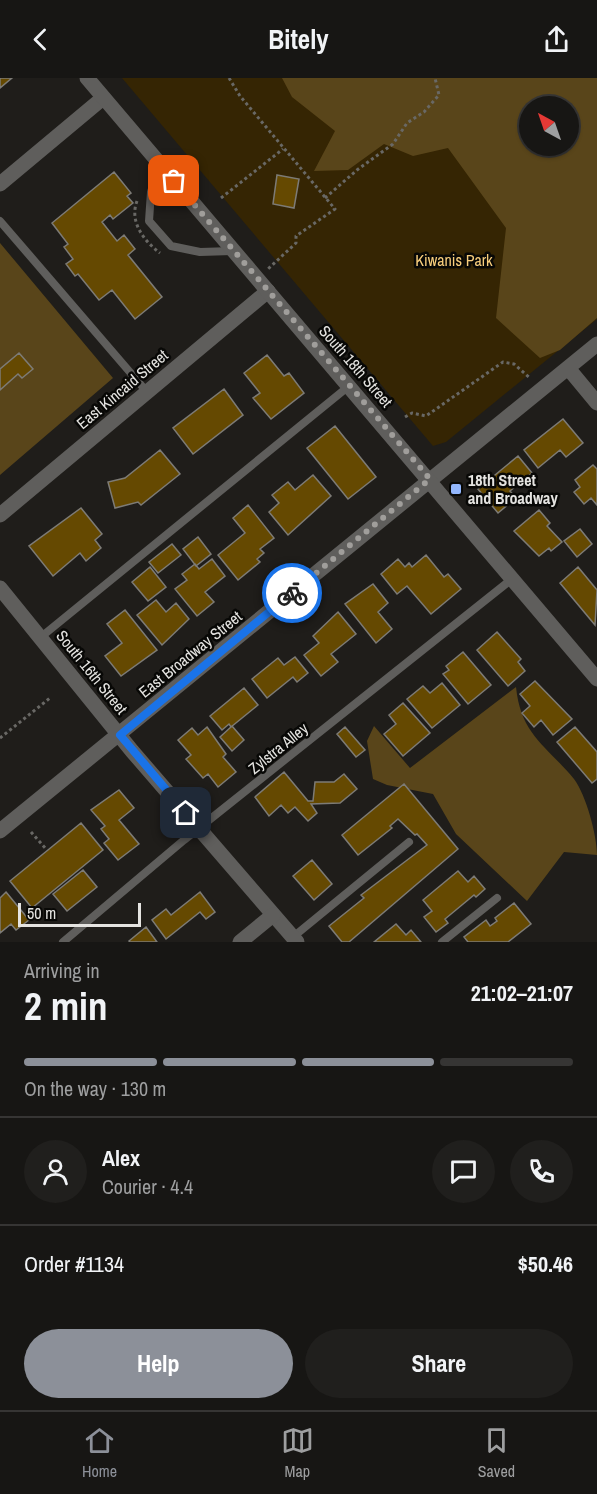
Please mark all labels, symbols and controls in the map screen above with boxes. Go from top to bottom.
text: Bitely [268,21,329,57]
icon: back [24,23,57,56]
icon: share [540,23,573,56]
north arrow [519,96,579,156]
map controls [519,96,579,156]
pin [148,155,199,206]
icon: bag [157,164,190,197]
park label: Kiwanis Park [415,249,493,271]
street label: South 18th Street [314,320,398,412]
street label: East Kincaid Street [72,344,173,434]
place label: 18th Street and Broadway [468,469,558,509]
marker: 18th Street and Broadway [449,482,463,496]
courier [262,563,322,623]
icon: bike [276,577,309,610]
street label: East Broadway Street [134,605,247,702]
street label: South 16th Street [51,625,133,719]
street label: Zylstra Alley [244,717,313,779]
pin [160,787,211,838]
icon: home [169,796,202,829]
scale bar [18,900,141,928]
text: 50 m [27,902,56,924]
text: Arriving in [24,957,100,984]
text: 21:02–21:07 [471,978,573,1008]
text: 2 min [24,980,108,1032]
text: On the way · 130 m [24,1075,166,1102]
button: person [24,1140,87,1203]
button: chat [432,1140,495,1203]
button: phone [510,1140,573,1203]
text: Alex [102,1143,140,1173]
text: Courier · 4.4 [102,1173,193,1200]
text: Order #1134 [24,1249,124,1279]
text: $50.46 [518,1249,573,1279]
button: Help [24,1329,293,1398]
button: Share [305,1329,573,1398]
tab: Home [82,1424,117,1482]
tab: Map [281,1424,314,1482]
tab: Saved [478,1424,515,1482]

